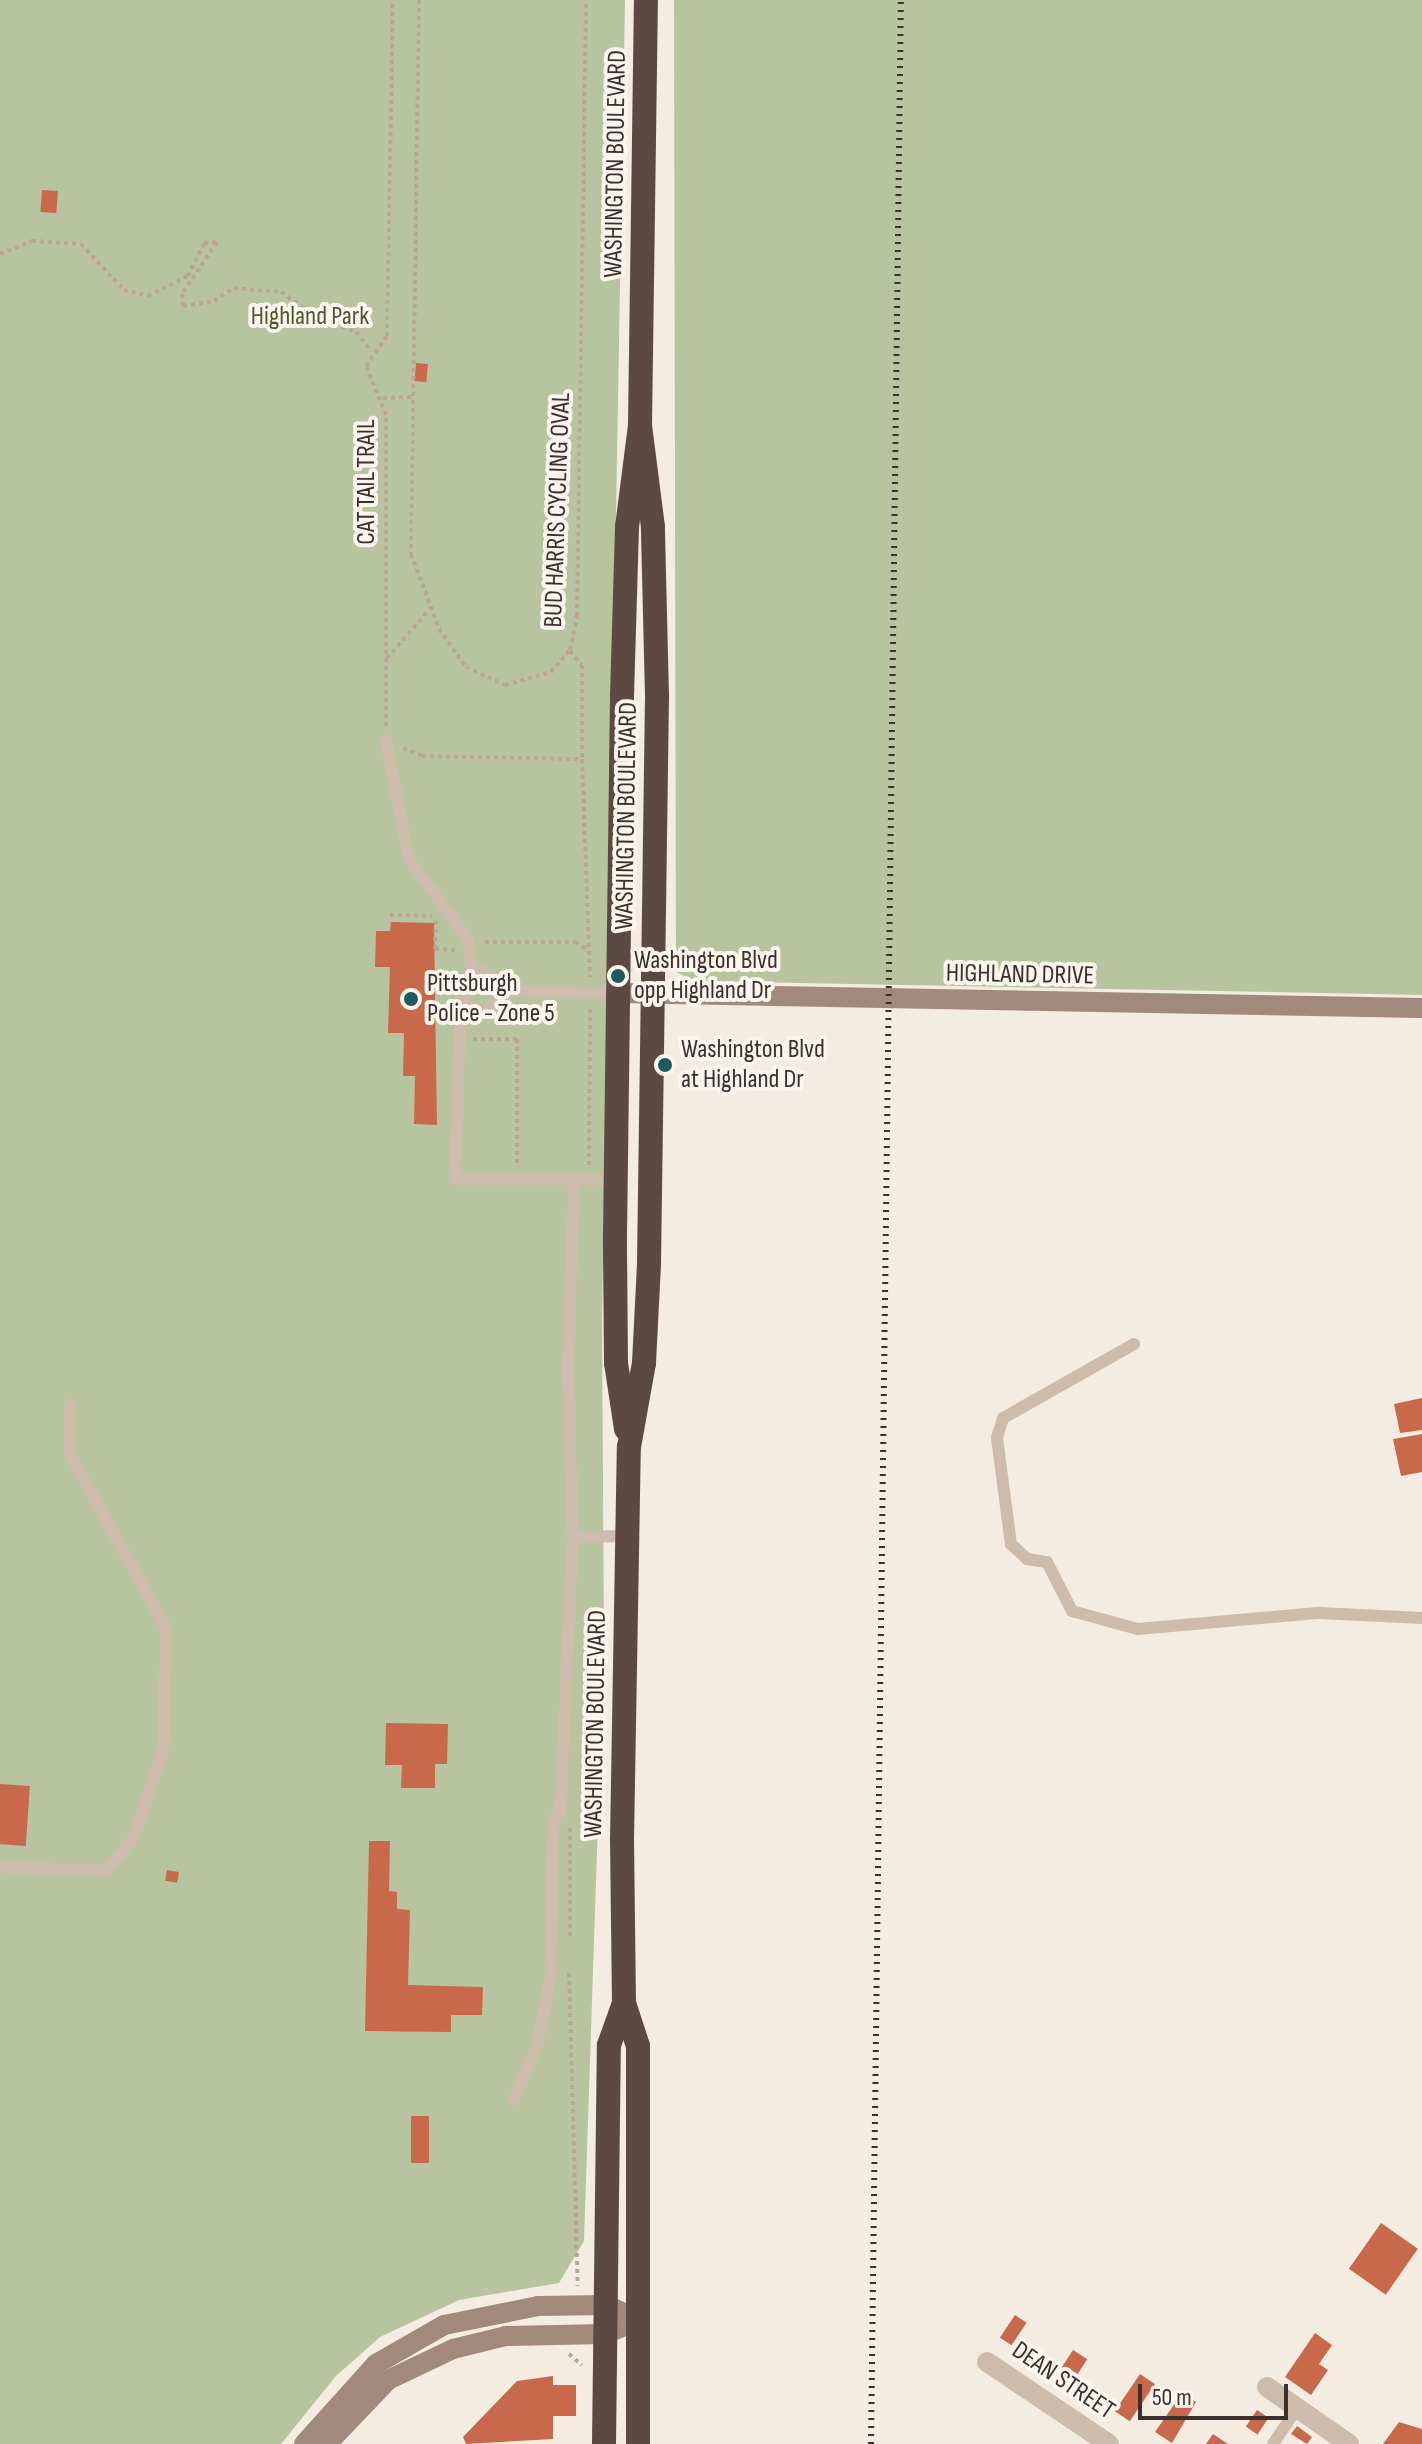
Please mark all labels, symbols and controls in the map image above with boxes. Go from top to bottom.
street label: WASHINGTON BOULEVARD [598,50,634,278]
park label: Highland Park [251,301,369,333]
street label: BUD HARRIS CYCLING OVAL [538,392,578,628]
street label: CAT TAIL TRAIL [351,419,383,545]
street label: WASHINGTON BOULEVARD [609,702,645,930]
place label: Washington Blvd opp Highland Dr [634,945,778,1006]
street label: HIGHLAND DRIVE [946,958,1094,992]
marker: Washington Blvd opp Highland Dr [609,967,627,985]
place label: Pittsburgh Police - Zone 5 [427,968,555,1030]
marker: Pittsburgh Police - Zone 5 [402,990,420,1008]
place label: Washington Blvd at Highland Dr [681,1034,825,1096]
marker: Washington Blvd at Highland Dr [656,1056,674,1074]
street label: WASHINGTON BOULEVARD [578,1610,614,1838]
street label: DEAN STREET [1006,2335,1120,2427]
scale bar [1142,2368,1292,2418]
text: 50 m [1152,2383,1192,2412]

